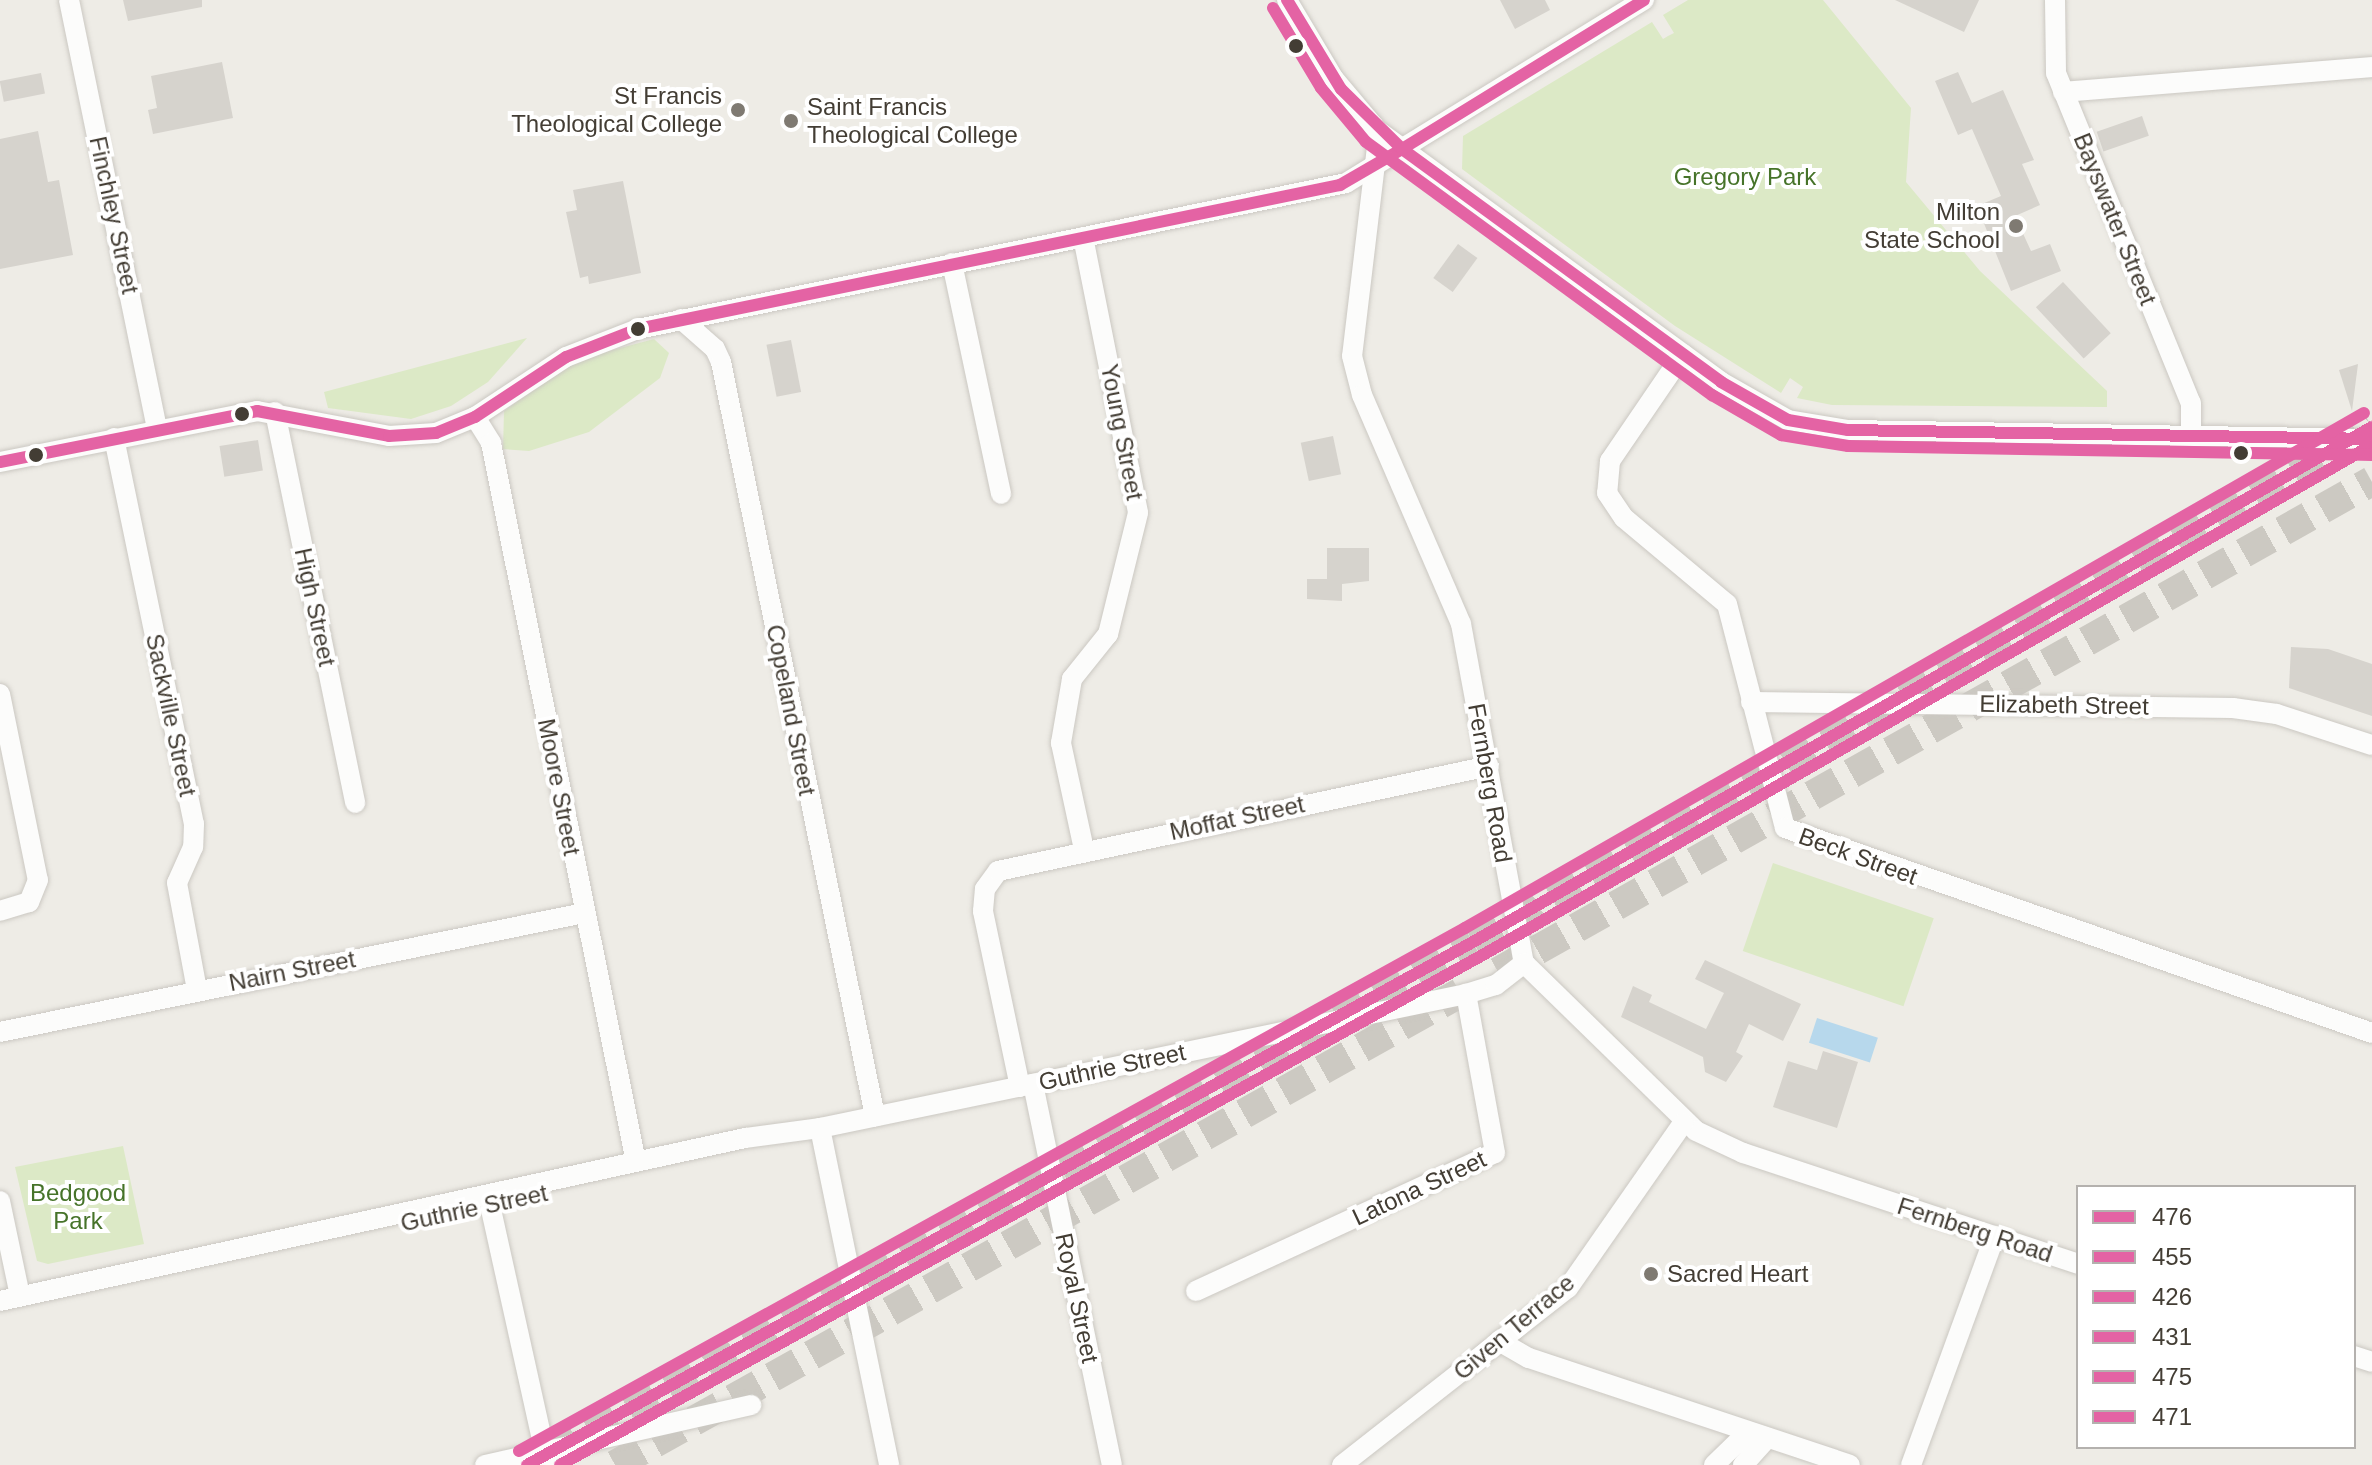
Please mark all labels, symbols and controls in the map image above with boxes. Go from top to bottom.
unlabelled marker [1288,38,1304,54]
place label: St Francis Theological College [511,82,722,138]
place label: Saint Francis Theological College [807,93,1018,149]
marker: St Francis Theological College [729,101,747,119]
marker: Saint Francis Theological College [782,112,800,130]
street label: Bayswater Street [2067,129,2163,309]
street label: Finchley Street [83,134,145,296]
park label: Gregory Park [1674,163,1816,191]
place label: Milton State School [1864,198,2000,254]
marker: Milton State School [2007,217,2025,235]
unlabelled marker [630,321,646,337]
street label: Young Street [1095,362,1149,502]
unlabelled marker [234,406,250,422]
unlabelled marker [2233,445,2249,461]
unlabelled marker [28,447,44,463]
street label: High Street [288,545,342,669]
street label: Copeland Street [760,622,822,798]
street label: Sackville Street [140,631,202,799]
street label: Elizabeth Street [1979,689,2149,721]
street label: Fernberg Road [1462,701,1518,865]
street label: Moore Street [532,716,586,858]
street label: Moffat Street [1167,790,1307,846]
street label: Beck Street [1795,821,1921,891]
street label: Nairn Street [226,945,358,997]
street label: Guthrie Street [1036,1037,1188,1097]
street label: Latona Street [1348,1144,1490,1232]
street label: Guthrie Street [398,1178,550,1238]
park label: Bedgood Park [30,1179,126,1235]
legend [2076,1185,2356,1449]
street label: Fernberg Road [1894,1191,2056,1269]
text: 476 [2152,1203,2192,1230]
street label: Royal Street [1049,1230,1105,1366]
text: 455 [2152,1243,2192,1270]
place label: Sacred Heart [1667,1260,1808,1288]
marker: Sacred Heart [1642,1265,1660,1283]
street label: Given Terrace [1448,1268,1580,1386]
text: 426 [2152,1283,2192,1310]
text: 431 [2152,1323,2192,1350]
text: 475 [2152,1363,2192,1390]
text: 471 [2152,1403,2192,1430]

